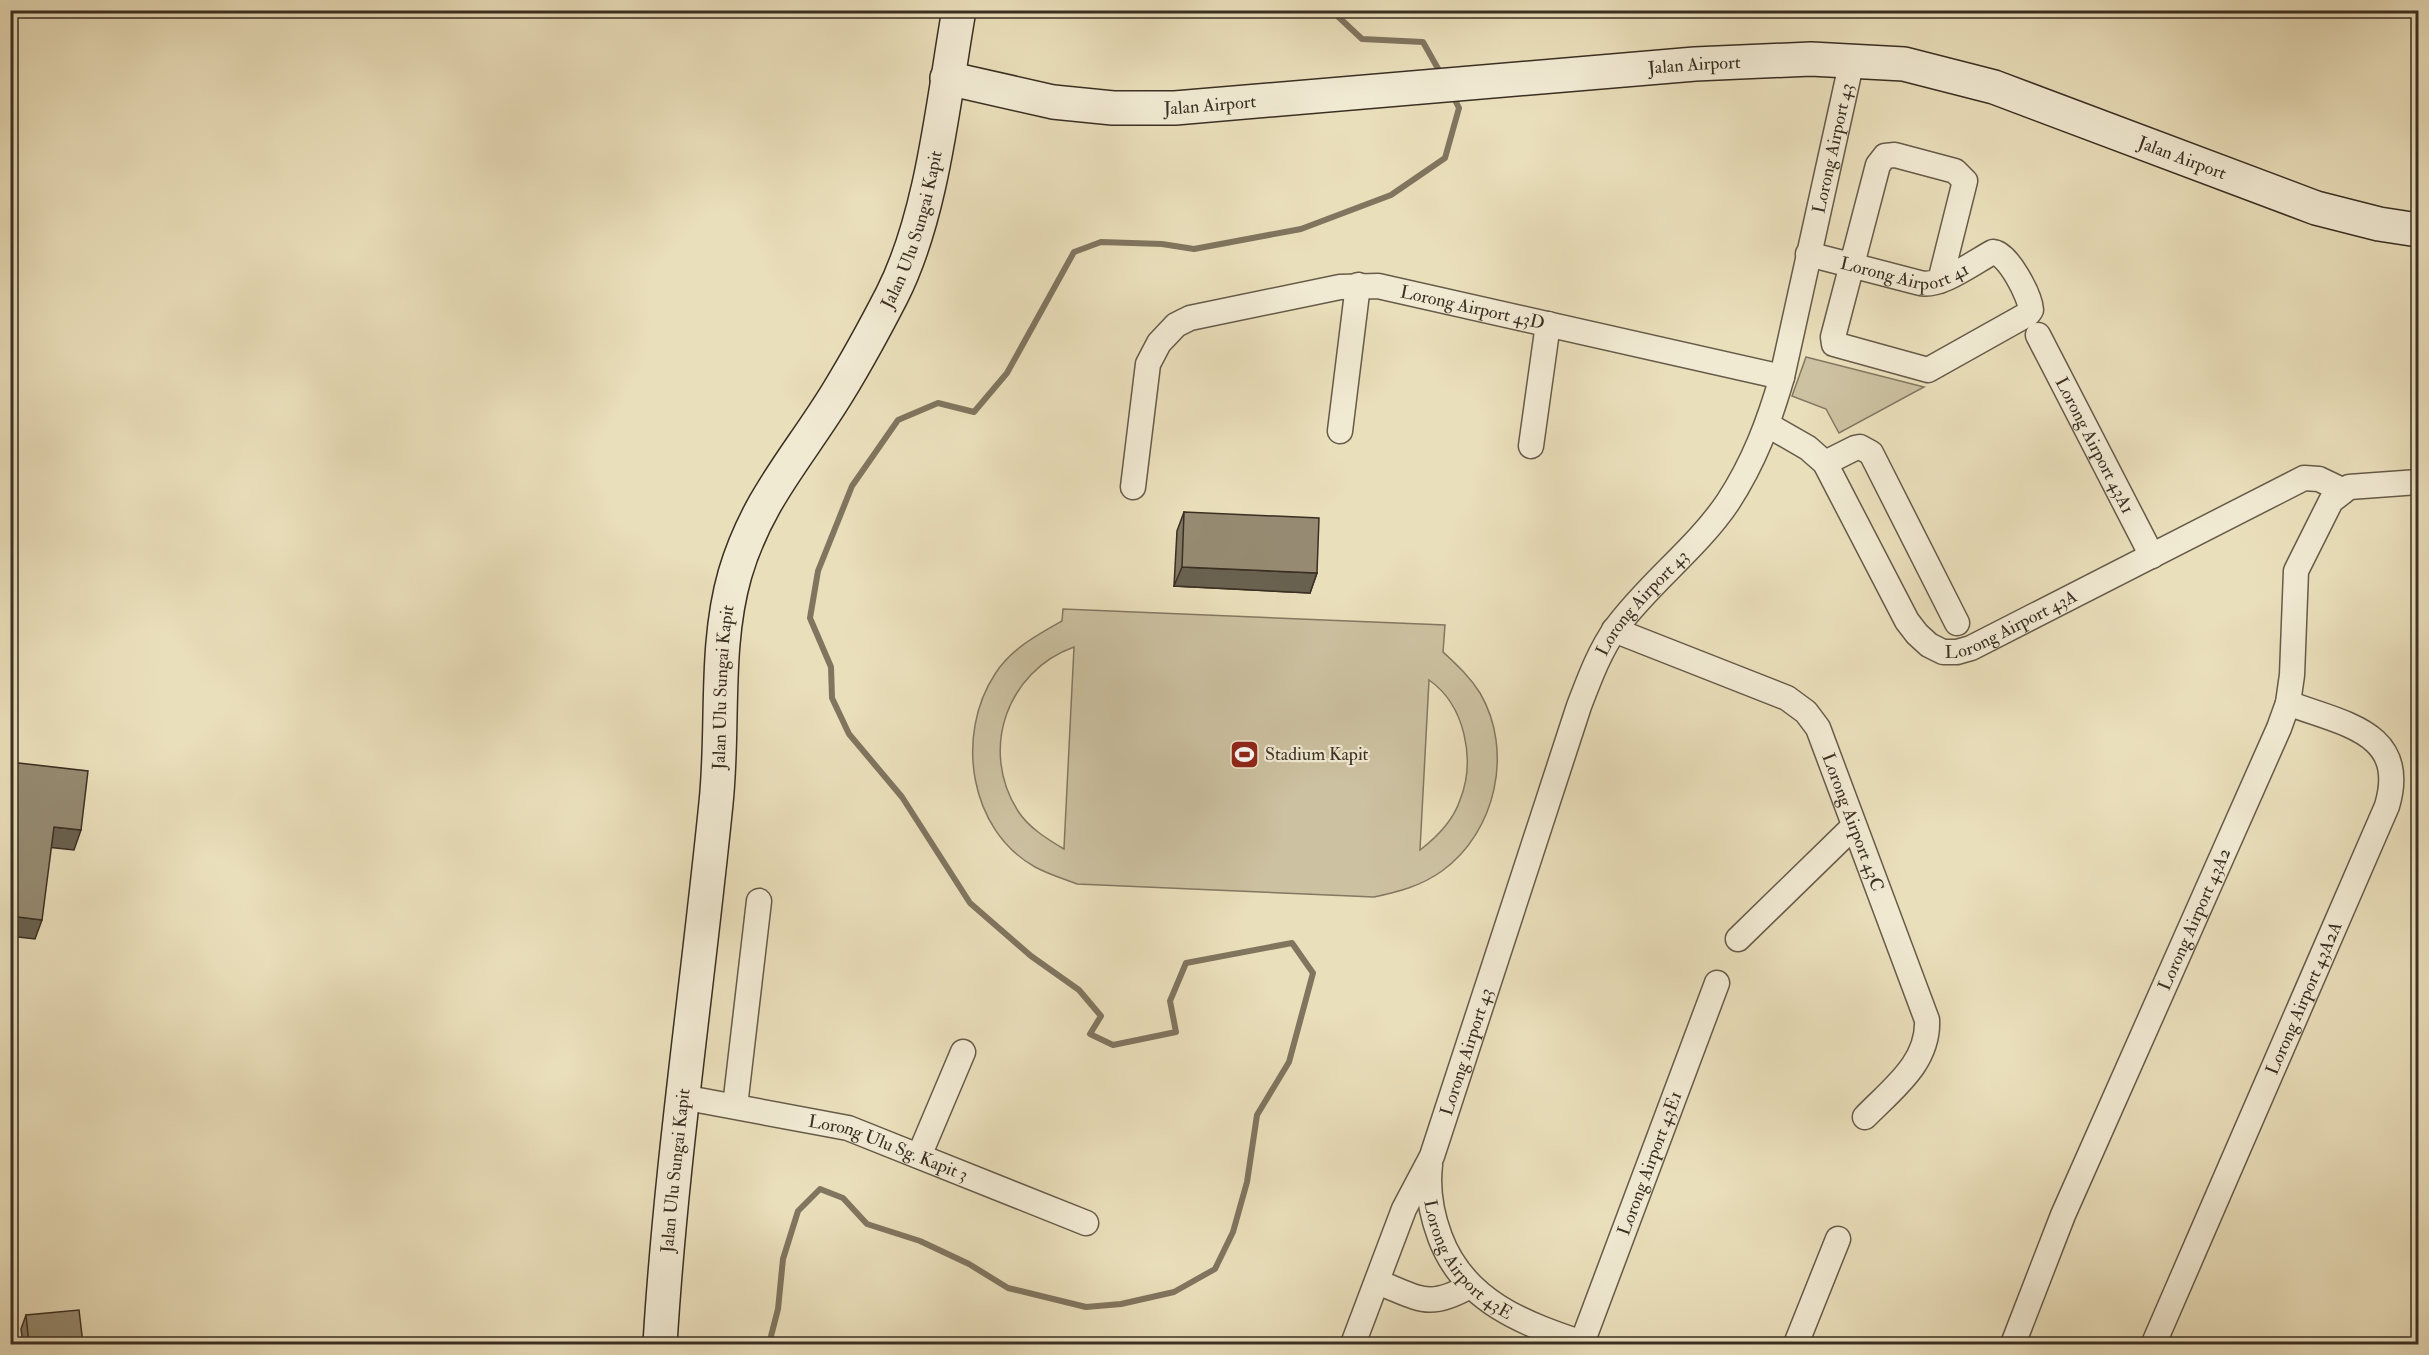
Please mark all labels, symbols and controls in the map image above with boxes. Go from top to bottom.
street label: Jalan Airport [1646,51,1741,80]
street label: Lorong Airport 43 [1807,81,1858,215]
street label: Jalan Airport [1163,90,1257,120]
street label: Jalan Airport [2134,130,2230,185]
street label: Jalan Ulu Sungai Kapit [875,148,947,314]
street label: Lorong Airport 41 [1838,251,1973,295]
street label: Lorong Airport 43D [1398,280,1547,335]
street label: Lorong Airport 43A1 [2050,373,2140,517]
street label: Lorong Airport 43 [1590,545,1693,660]
street label: Lorong Airport 43A [1945,584,2081,664]
street label: Jalan Ulu Sungai Kapit [707,603,739,771]
sports icon: Stadium Kapit [1228,738,1260,770]
place label: Stadium Kapit [1265,743,1369,766]
street label: Lorong Airport 43C [1817,750,1889,895]
street label: Lorong Airport 43A2 [2153,844,2236,994]
street label: Lorong Airport 43A2A [2260,917,2347,1078]
street label: Lorong Airport 43 [1435,985,1498,1118]
street label: Jalan Ulu Sungai Kapit [655,1087,695,1255]
street label: Lorong Airport 43E1 [1612,1088,1687,1239]
street label: Lorong Ulu Sg. Kapit 3 [807,1109,971,1186]
street label: Lorong Airport 43E [1419,1198,1517,1324]

